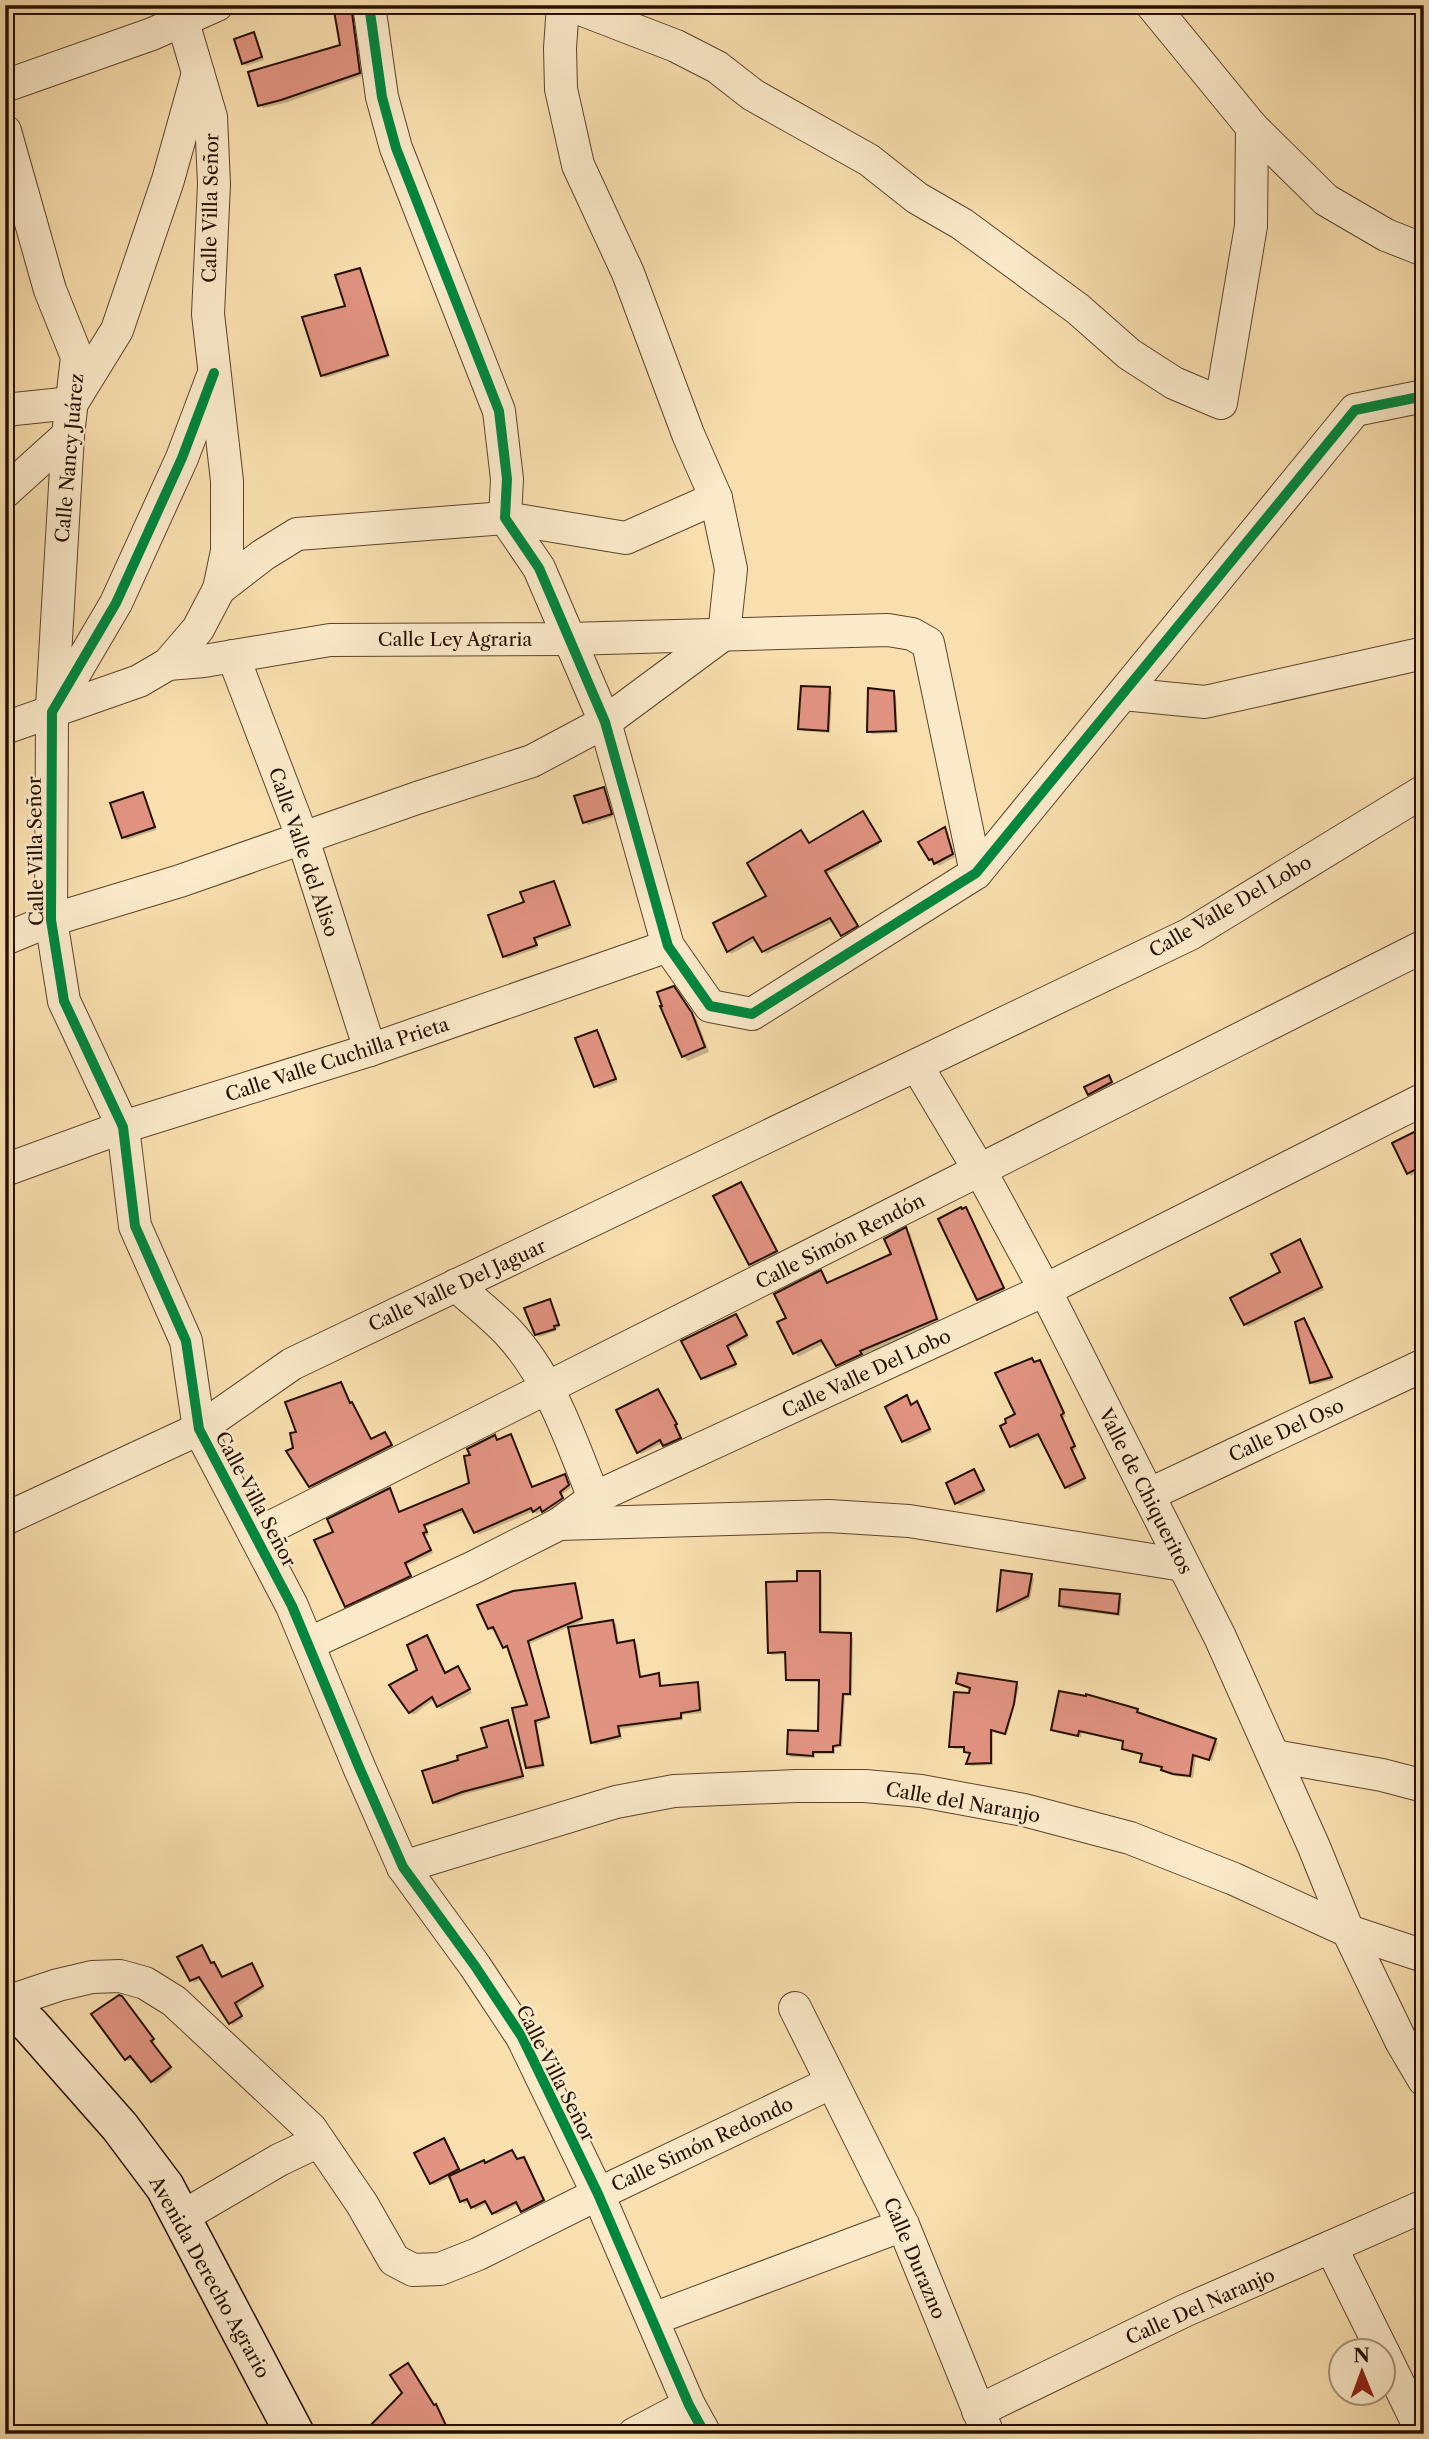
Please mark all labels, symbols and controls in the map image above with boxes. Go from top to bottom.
street label: Calle Villa Señor [198,133,223,283]
street label: Calle Nancy Juárez [51,372,88,544]
street label: Calle Ley Agraria [378,628,532,651]
street label: Calle Valle del Aliso [264,765,343,940]
street label: Calle Villa Señor [23,776,48,926]
street label: Calle Valle Del Lobo [1145,851,1316,962]
street label: Calle Valle Cuchilla Prieta [222,1012,452,1107]
street label: Calle Simón Rendón [752,1189,929,1294]
street label: Calle Valle Del Jaguar [365,1234,549,1337]
street label: Calle Valle Del Lobo [778,1324,954,1423]
street label: Calle Del Oso [1225,1394,1347,1467]
street label: Valle de Chiqueritos [1093,1404,1197,1578]
street label: Calle Villa Señor [210,1428,301,1571]
street label: Calle del Naranjo [884,1778,1042,1827]
street label: Calle Villa Señor [511,2001,600,2145]
street label: Calle Simón Redondo [608,2092,797,2197]
street label: Avenida Derecho Agrario [144,2171,275,2382]
street label: Calle Durazno [879,2194,951,2323]
street label: Calle Del Naranjo [1122,2263,1278,2350]
north arrow [1328,2338,1398,2408]
text: N [1353,2344,1370,2367]

